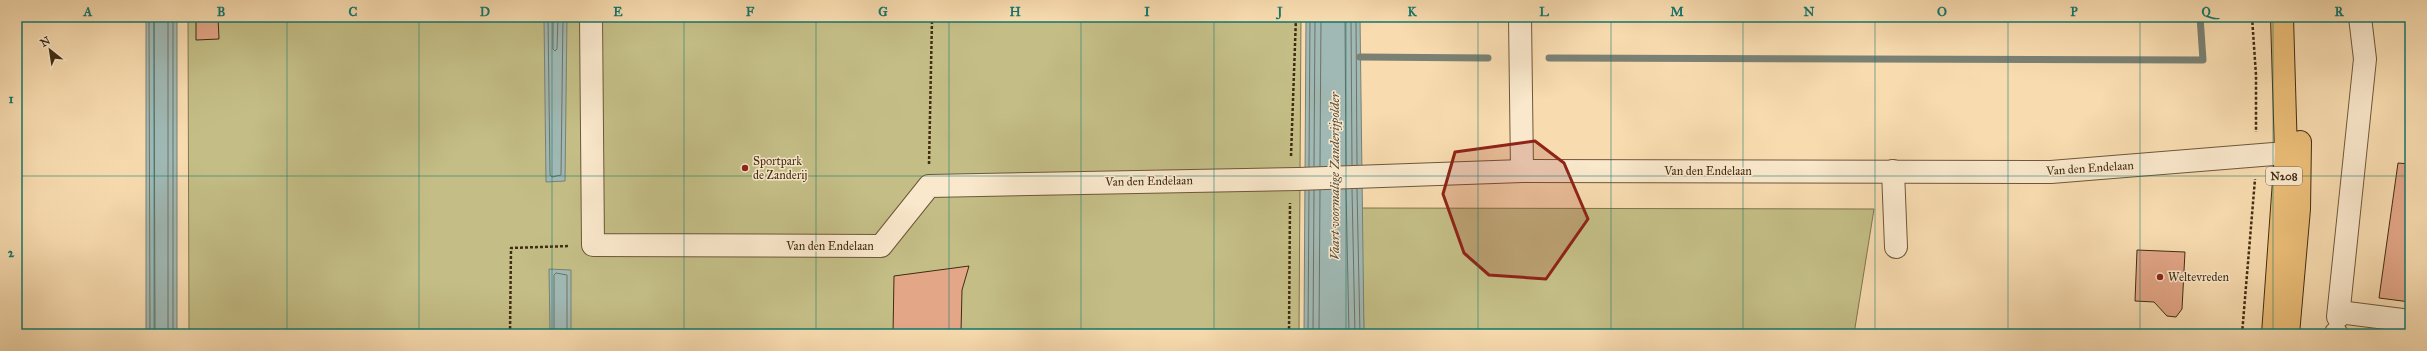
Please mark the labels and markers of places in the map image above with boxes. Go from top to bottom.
place label: Sportpark de Zanderij [753,154,807,182]
marker: Sportpark de Zanderij [740,163,750,173]
place label: Weltevreden [2168,270,2230,284]
marker: Weltevreden [2155,272,2165,282]

